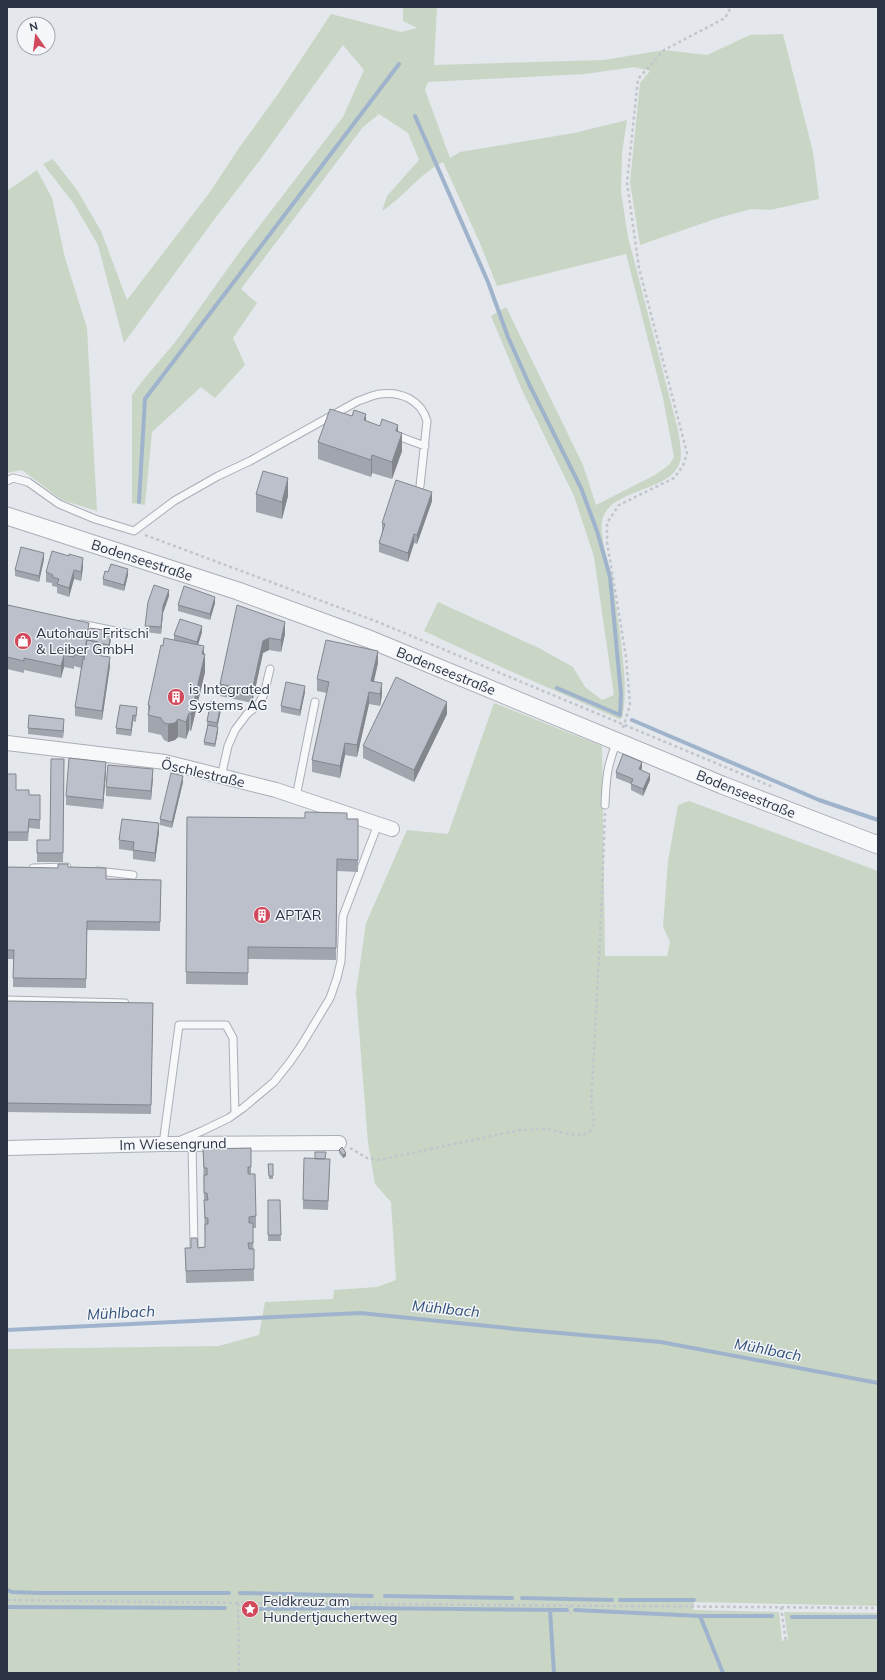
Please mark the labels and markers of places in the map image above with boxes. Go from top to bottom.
place label: Autohaus Fritschi & Leiber GmbH [36,624,149,658]
shop icon: Autohaus Fritschi & Leiber GmbH [13,631,33,651]
place label: is Integrated Systems AG [189,680,270,714]
building icon: is Integrated Systems AG [166,687,186,707]
building icon: APTAR [252,905,272,925]
place label: APTAR [275,906,322,924]
place label: Feldkreuz am Hundertjauchertweg [263,1592,398,1626]
place icon: Feldkreuz am Hundertjauchertweg [240,1599,260,1619]

